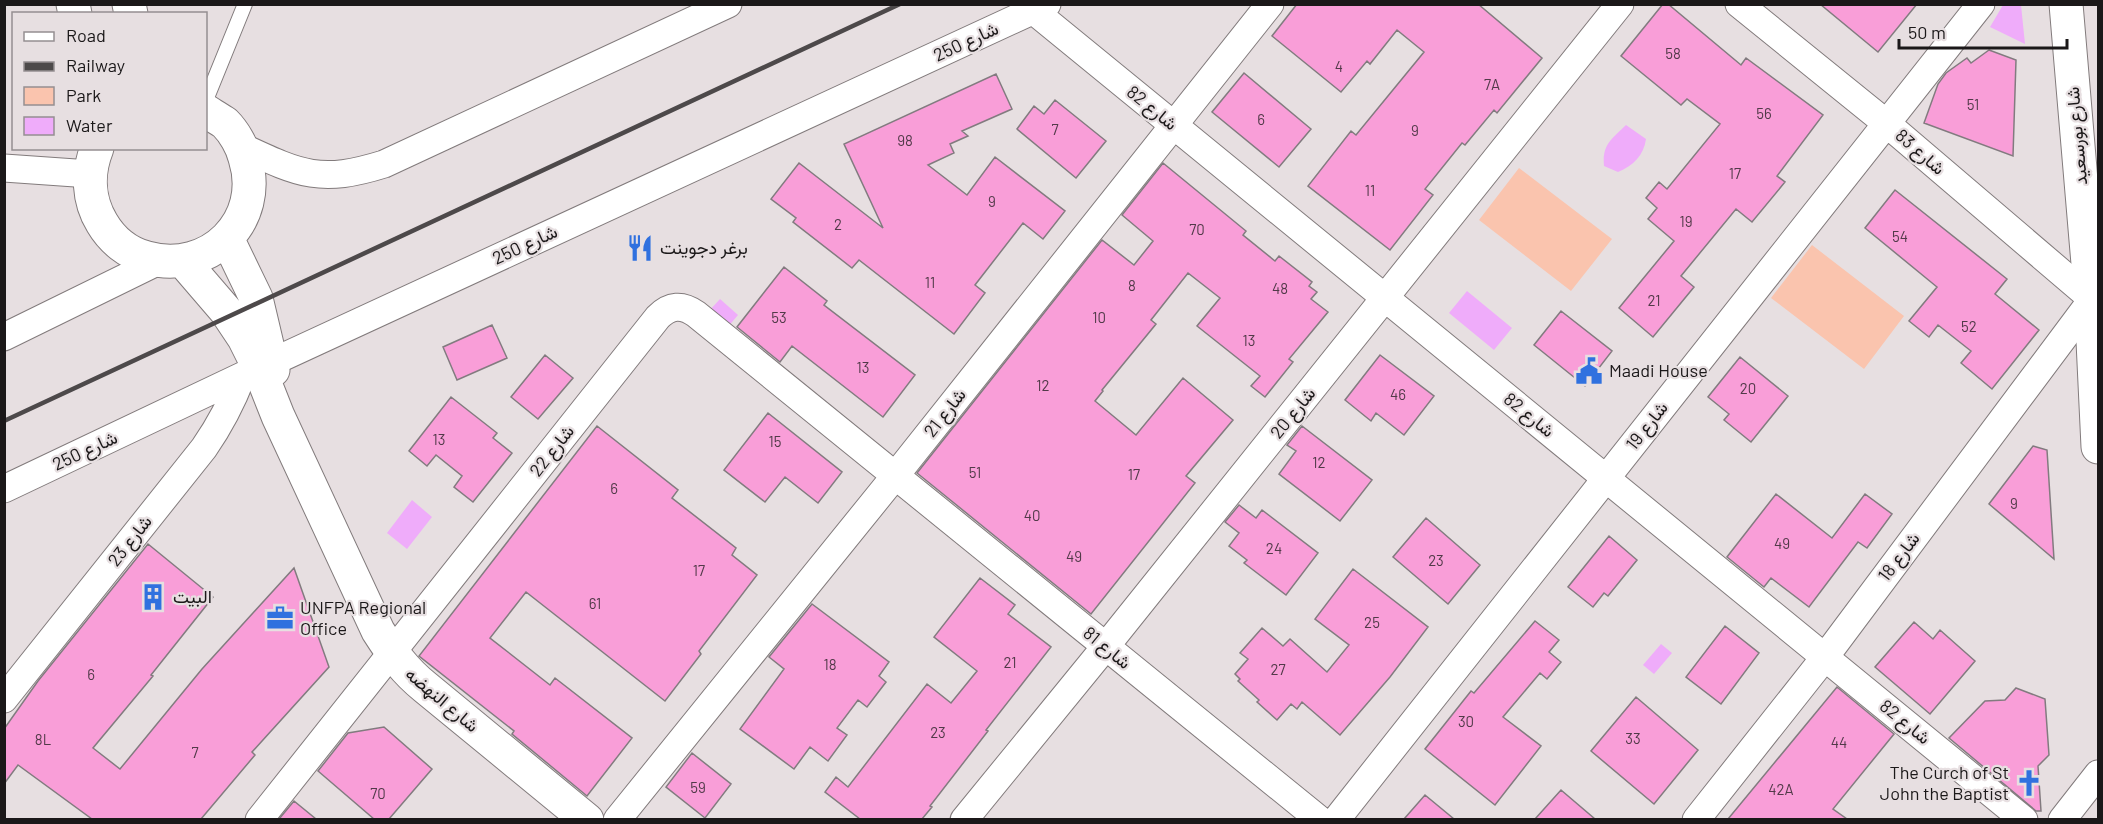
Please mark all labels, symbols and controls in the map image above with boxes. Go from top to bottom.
legend [12,12,207,150]
scale bar [1899,12,2067,50]
street label: شارع 250 [930,17,1002,67]
text: 50 m [1908,21,1946,43]
text: Road [66,24,106,46]
house number: 58 [1665,44,1681,62]
text: Railway [66,54,125,76]
house number: 4 [1335,57,1343,75]
house number: 7A [1484,75,1500,93]
street label: شارع 82 [1122,80,1182,136]
text: Park [66,84,101,106]
street label: شارع بورسعيد [2061,86,2093,186]
house number: 51 [1967,95,1979,113]
house number: 56 [1756,104,1772,122]
house number: 6 [1257,110,1265,128]
text: Water [66,114,113,136]
house number: 7 [1051,120,1059,138]
house number: 9 [1411,121,1419,139]
street label: شارع 83 [1890,124,1950,180]
house number: 98 [897,131,913,149]
house number: 17 [1729,164,1741,182]
house number: 11 [1365,181,1375,199]
house number: 9 [988,192,996,210]
house number: 19 [1679,212,1693,230]
house number: 2 [834,215,842,233]
street label: شارع 250 [489,220,561,270]
house number: 70 [1189,220,1205,238]
house number: 54 [1892,227,1908,245]
restaurant icon: برغر دجوينت [625,233,655,263]
place label: برغر دجوينت [660,236,748,259]
house number: 11 [925,273,935,291]
house number: 8 [1128,276,1136,294]
house number: 48 [1272,279,1288,297]
house number: 21 [1647,291,1661,309]
house number: 53 [771,308,787,326]
house number: 10 [1092,308,1106,326]
house number: 52 [1961,317,1977,335]
house number: 13 [1243,331,1255,349]
public building icon: Maadi House [1574,356,1604,386]
house number: 13 [857,358,869,376]
place label: Maadi House [1609,359,1708,381]
house number: 12 [1036,376,1050,394]
house number: 20 [1740,379,1756,397]
street label: شارع 20 [1265,382,1321,444]
street label: شارع 21 [918,384,972,442]
house number: 46 [1390,385,1406,403]
street label: شارع 82 [1499,387,1559,443]
street label: شارع 19 [1620,397,1674,455]
street label: شارع 22 [524,420,580,482]
street label: شارع 250 [49,426,121,476]
house number: 13 [433,430,445,448]
house number: 15 [769,432,781,450]
house number: 12 [1312,453,1326,471]
house number: 51 [969,463,981,481]
house number: 17 [1128,465,1140,483]
house number: 6 [610,479,618,497]
house number: 9 [2010,494,2018,512]
house number: 40 [1024,506,1040,524]
street label: شارع 23 [102,511,158,571]
street label: شارع 18 [1873,528,1925,586]
house number: 49 [1774,534,1790,552]
house number: 24 [1266,539,1282,557]
house number: 49 [1066,547,1082,565]
house number: 23 [1428,551,1444,569]
house number: 17 [693,561,705,579]
building icon: البيت [138,582,168,612]
place label: البيت [173,585,212,607]
house number: 61 [589,594,601,612]
place label: UNFPA Regional Office [300,596,426,639]
office icon: UNFPA Regional Office [265,603,295,633]
house number: 25 [1364,613,1380,631]
street label: شارع 81 [1078,621,1136,675]
house number: 21 [1003,653,1017,671]
house number: 18 [823,655,837,673]
house number: 27 [1270,660,1286,678]
street label: شارع النهضه [400,662,484,738]
house number: 6 [87,665,95,683]
street label: شارع 82 [1875,694,1935,750]
house number: 30 [1458,712,1474,730]
house number: 23 [930,723,946,741]
house number: 33 [1625,729,1641,747]
house number: 8L [35,730,51,748]
house number: 44 [1831,733,1847,751]
house number: 7 [191,743,199,761]
place label: The Curch of St John the Baptist [1880,761,2009,804]
church icon: The Curch of St John the Baptist [2014,768,2044,798]
house number: 59 [690,778,706,796]
house number: 42A [1768,780,1794,798]
house number: 70 [370,784,386,802]

